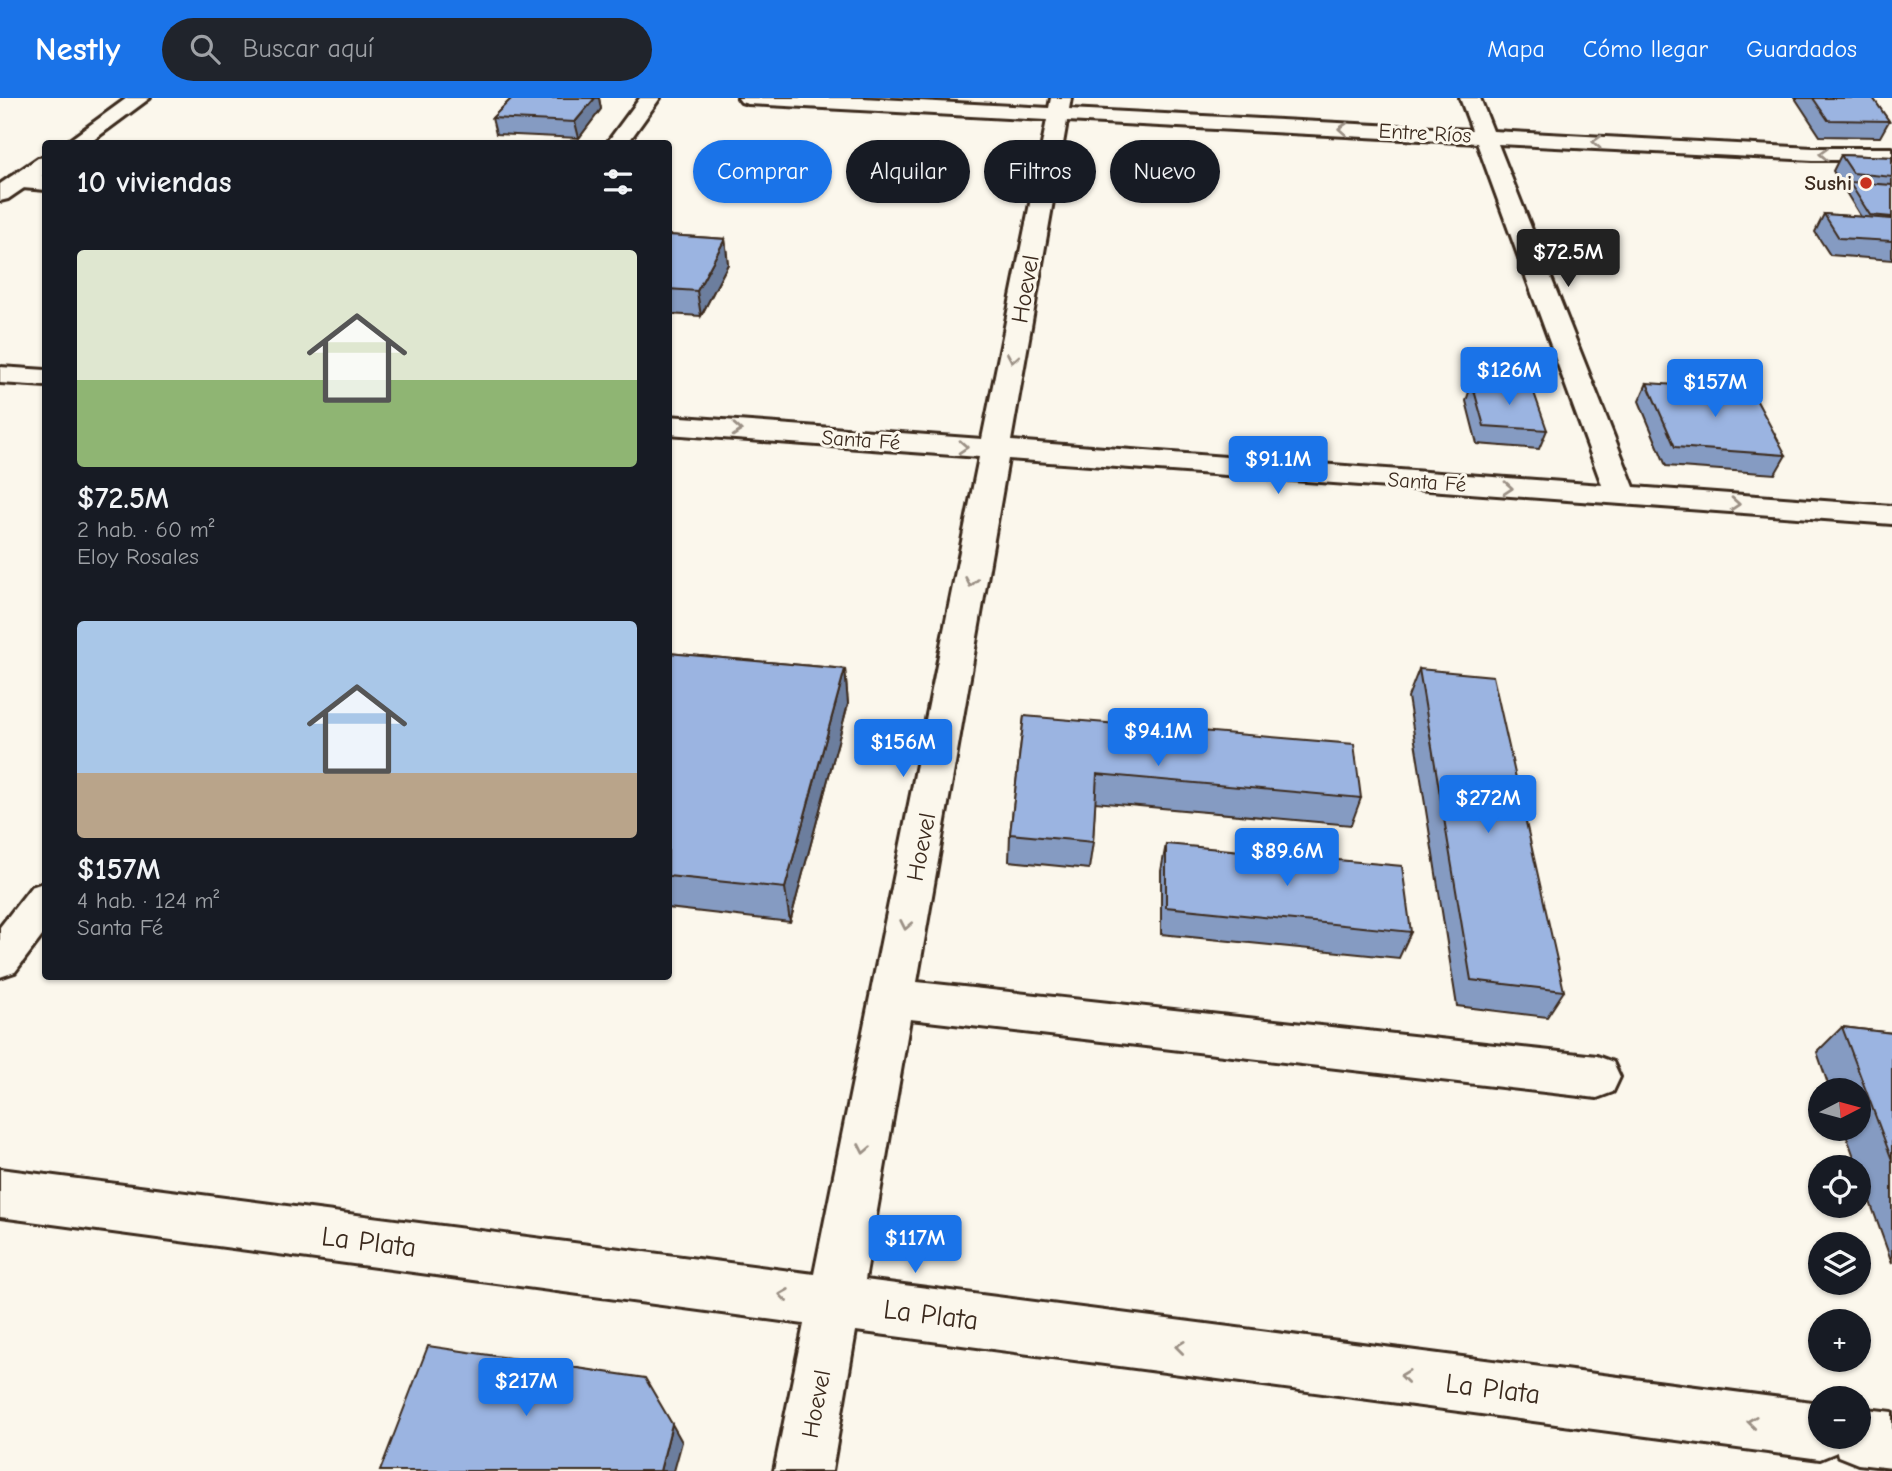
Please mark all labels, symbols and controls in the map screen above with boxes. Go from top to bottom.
search box [162,18,652,81]
text: Nestly [35,30,120,68]
icon: search [186,30,224,68]
text: Buscar aquí [242,34,374,64]
text: Mapa [1487,35,1545,63]
text: Cómo llegar [1583,35,1708,63]
text: Guardados [1746,35,1857,63]
street label: Entre Ríos [1378,119,1472,147]
one-way arrow [1338,121,1349,136]
one-way arrow [1591,135,1602,150]
chip: Comprar [693,140,832,203]
chip: Alquilar [846,140,970,203]
chip: Filtros [984,140,1096,203]
chip: Nuevo [1110,140,1220,203]
one-way arrow [1818,147,1829,162]
icon: filters [599,163,637,201]
text: 10 viviendas [77,165,231,200]
place label: Sushi [1805,171,1852,195]
marker: Sushi [1858,175,1874,191]
pin: $72.5M [1511,230,1625,289]
text: $72.5M [1533,238,1603,265]
street label: Hoevel [1005,253,1045,325]
icon: home [294,295,420,421]
pin: $126M [1460,348,1558,407]
one-way arrow [1006,352,1021,364]
text: $126M [1477,356,1541,383]
pin: $157M [1666,360,1764,419]
text: $157M [1683,368,1747,395]
one-way arrow [731,422,742,437]
street label: Santa Fé [821,425,901,455]
pin: $91.1M [1221,436,1335,496]
one-way arrow [958,439,969,454]
text: $91.1M [1245,445,1311,472]
street label: Santa Fé [1387,467,1467,497]
one-way arrow [1503,480,1514,495]
text: $72.5M [77,481,169,516]
one-way arrow [1730,496,1741,511]
text: 2 hab. · 60 m² [77,516,214,543]
text: Eloy Rosales [77,543,199,570]
one-way arrow [965,576,980,588]
icon: home [294,666,420,792]
pin: $94.1M [1101,708,1215,768]
text: $94.1M [1124,717,1192,744]
pin: $156M [854,720,952,779]
text: $156M [870,728,936,755]
pin: $272M [1439,776,1537,835]
text: $272M [1455,784,1521,811]
street label: Hoevel [901,811,941,883]
pin: $89.6M [1230,828,1344,888]
text: $89.6M [1251,837,1323,864]
text: $157M [77,852,160,887]
text: 4 hab. · 124 m² [77,887,219,914]
text: Santa Fé [77,914,163,941]
one-way arrow [899,919,914,931]
north arrow [1808,1078,1871,1141]
map controls [1808,1078,1871,1449]
one-way arrow [857,1143,872,1155]
button: locate [1808,1155,1871,1218]
pin: $117M [866,1216,964,1275]
street label: La Plata [320,1220,418,1264]
text: $117M [885,1224,945,1251]
button: layers [1808,1232,1871,1295]
one-way arrow [778,1288,790,1303]
street label: La Plata [882,1293,980,1337]
button: + [1808,1309,1871,1372]
one-way arrow [1174,1339,1186,1354]
pin: $217M [477,1358,575,1418]
text: $217M [494,1367,558,1394]
street label: La Plata [1444,1367,1542,1411]
street label: Hoevel [796,1368,836,1440]
one-way arrow [1399,1369,1411,1384]
button: − [1808,1386,1871,1449]
one-way arrow [1746,1414,1758,1429]

